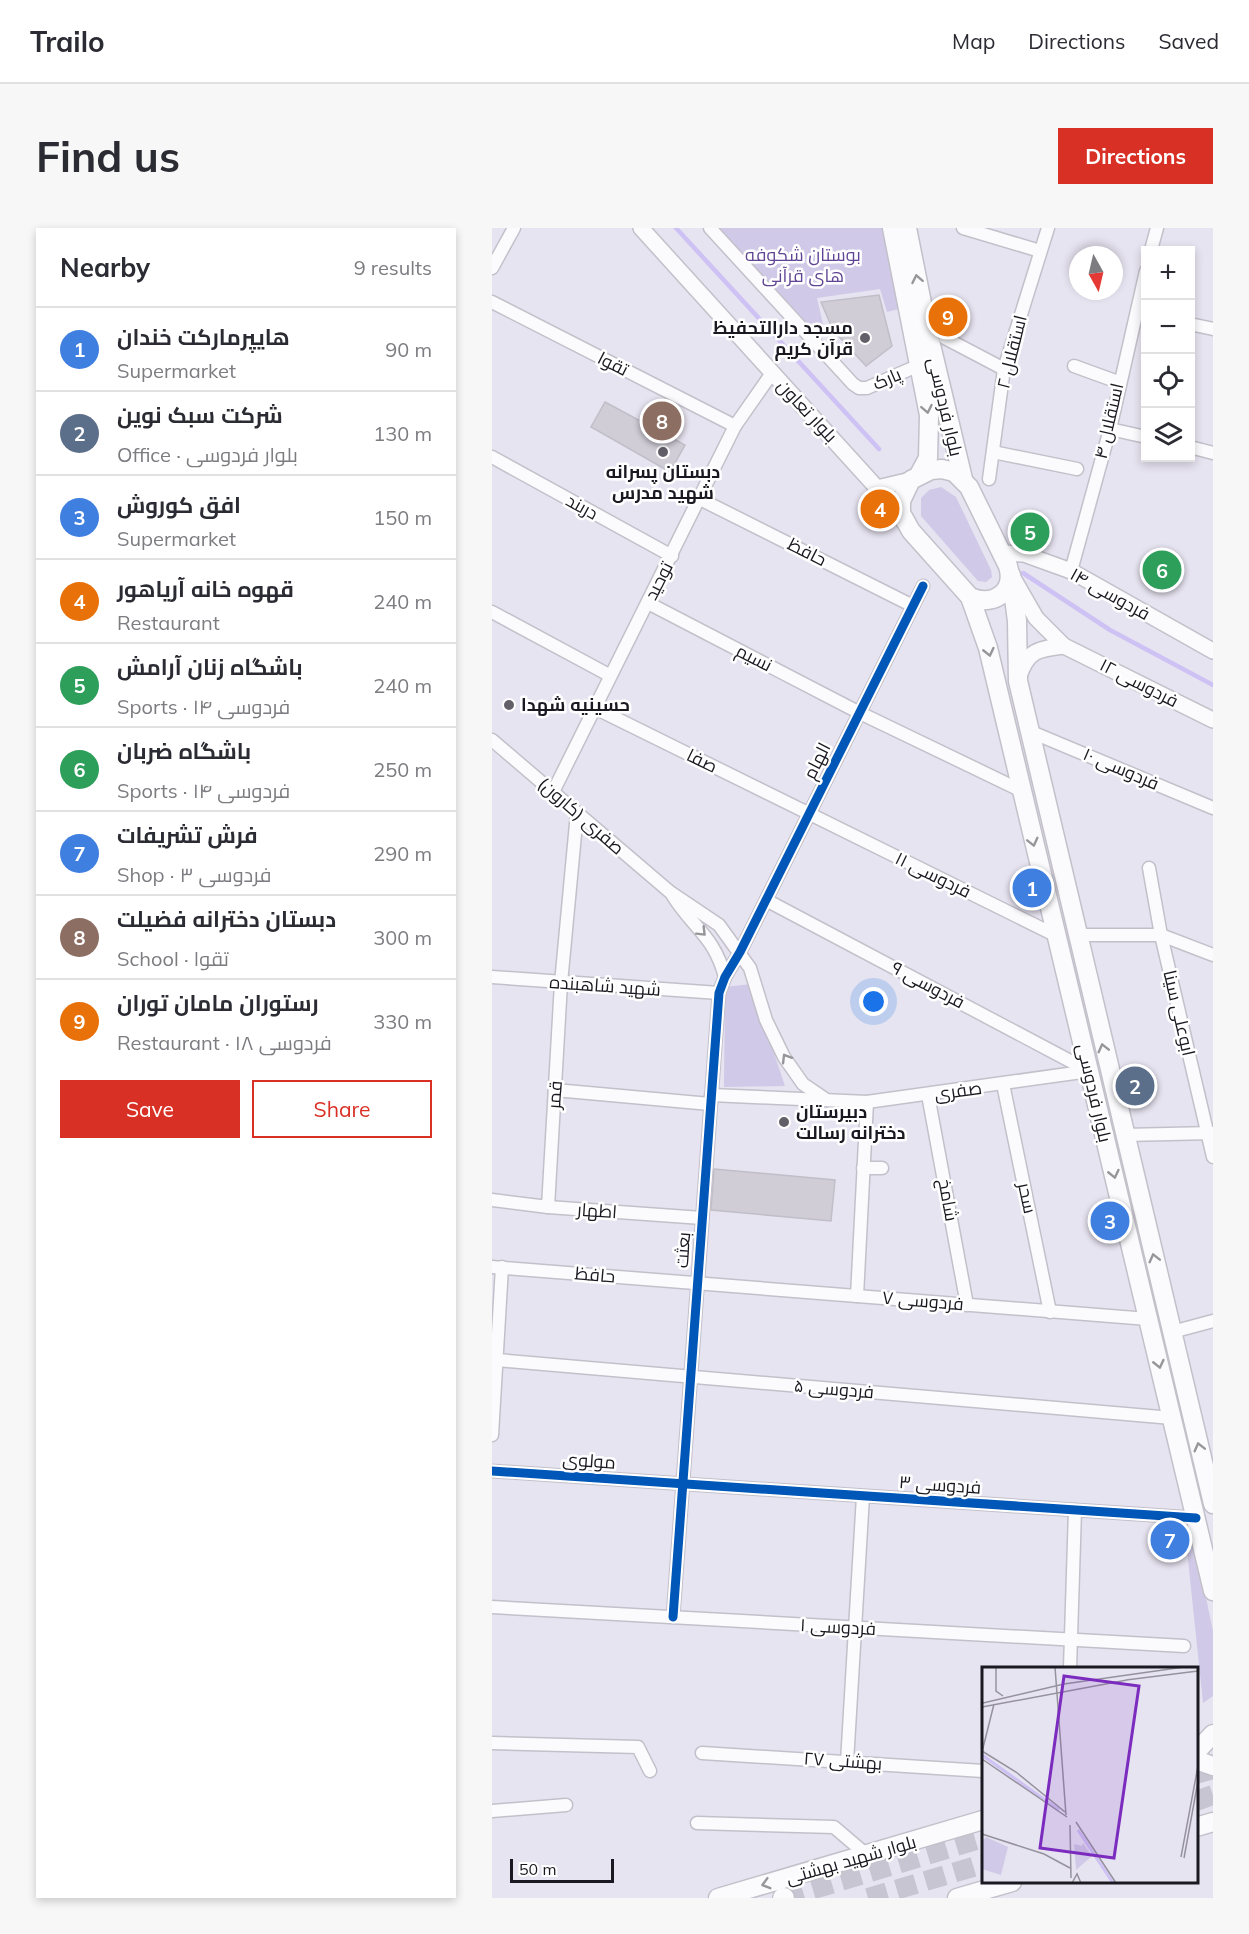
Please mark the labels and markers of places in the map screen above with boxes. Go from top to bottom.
pin: 9 [928,294,968,340]
place label: مسجد دارالتحفیظ قرآن کریم [713,316,853,361]
marker: مسجد دارالتحفیظ قرآن کریم [858,331,872,345]
pin: 8 [642,398,682,444]
marker: دبستان پسرانه شهید مدرس [656,445,670,459]
place label: دبستان پسرانه شهید مدرس [606,460,720,504]
pin: 4 [860,486,900,532]
pin: 5 [1010,510,1050,554]
pin: 6 [1142,548,1182,592]
place label: حسینیه شهدا [521,693,630,716]
marker: حسینیه شهدا [502,698,516,712]
pin: 1 [1012,866,1052,910]
pin: 2 [1116,1064,1154,1108]
place label: دبیرستان دخترانه رسالت [796,1100,906,1144]
marker: دبیرستان دخترانه رسالت [777,1115,791,1129]
pin: 3 [1090,1198,1130,1244]
pin: 7 [1150,1518,1190,1562]

